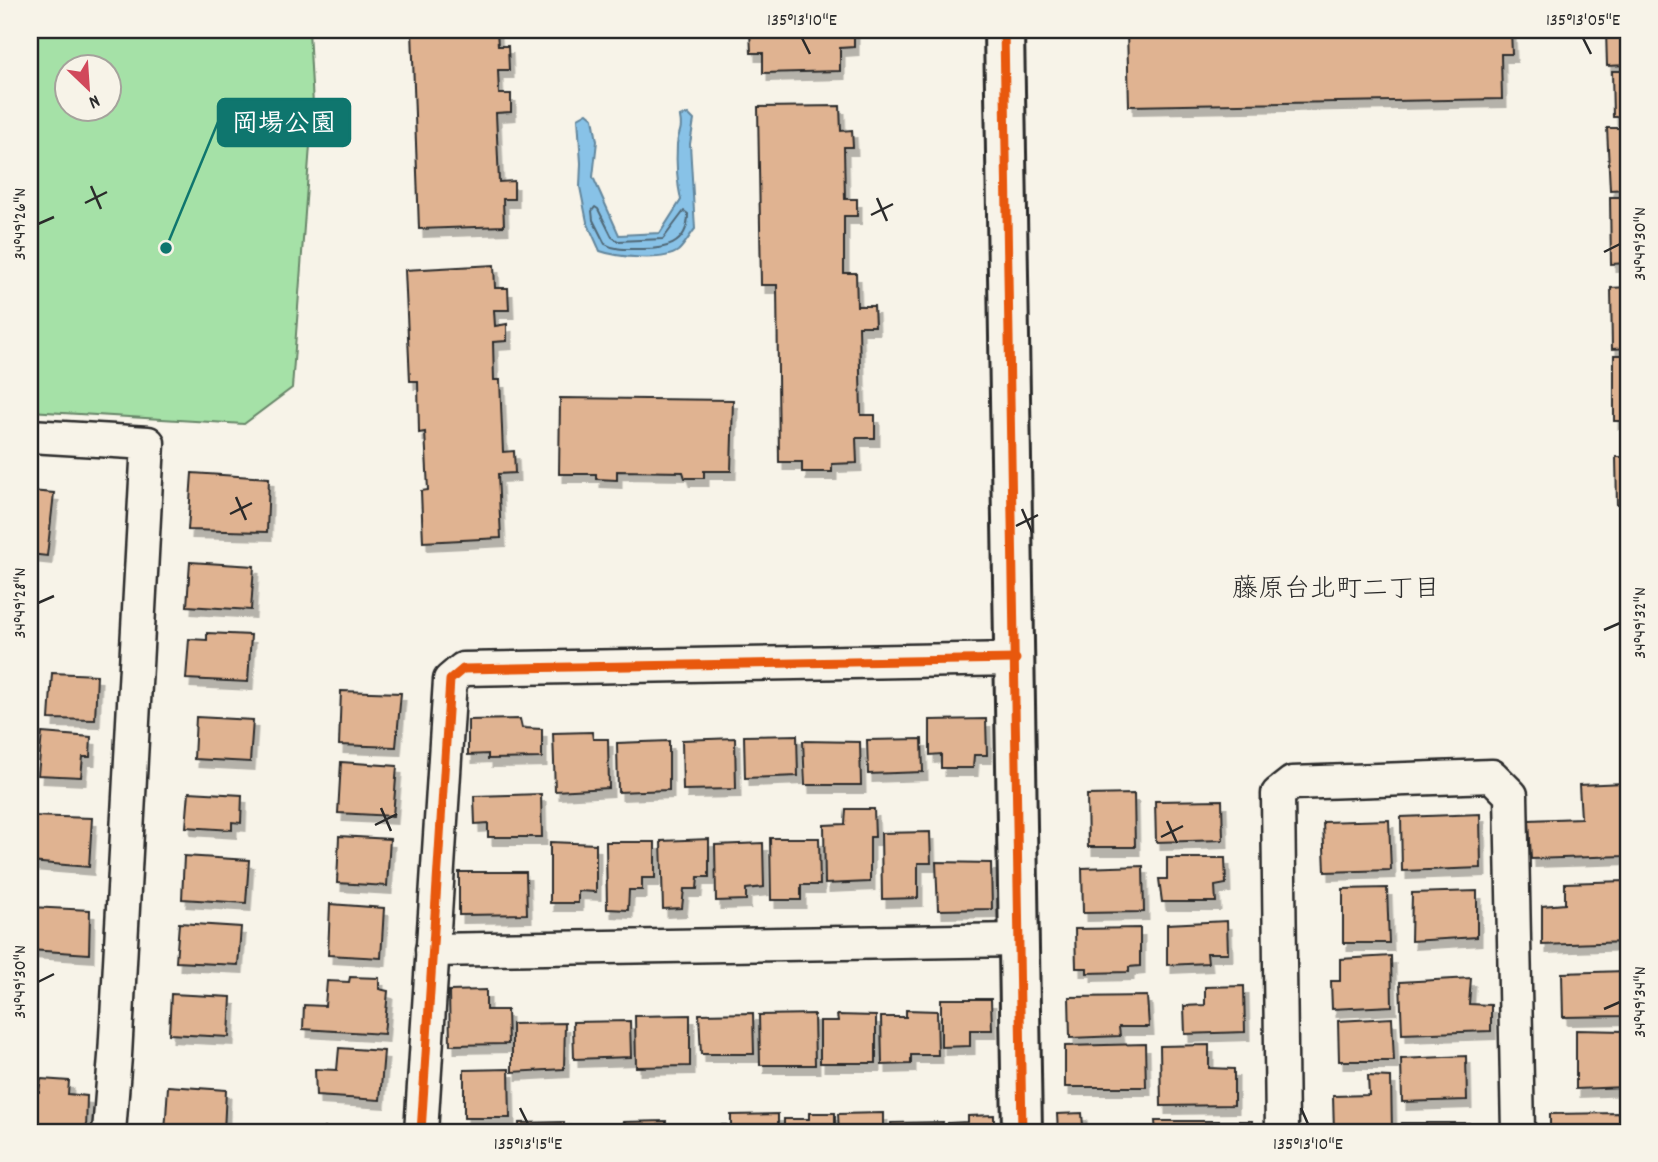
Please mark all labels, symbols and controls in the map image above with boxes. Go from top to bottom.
text: 135°13'10"E [767,9,837,34]
text: 135°13'05"E [1546,9,1620,34]
north arrow [52,52,122,122]
text: N [84,86,104,114]
callout: 岡場公園 [218,99,350,146]
text: 岡場公園 [232,107,336,144]
text: 34°49'26"N [9,188,34,260]
text: 34°49'30"N [1629,207,1654,281]
text: 34°49'28"N [9,568,34,638]
district label: 藤原台北町二丁目 [1232,572,1440,609]
text: 34°49'32"N [1629,587,1654,659]
text: 34°49'30"N [9,945,34,1019]
text: 34°49'34"N [1629,966,1654,1038]
text: 135°13'15"E [494,1133,562,1158]
text: 135°13'10"E [1273,1133,1343,1158]

